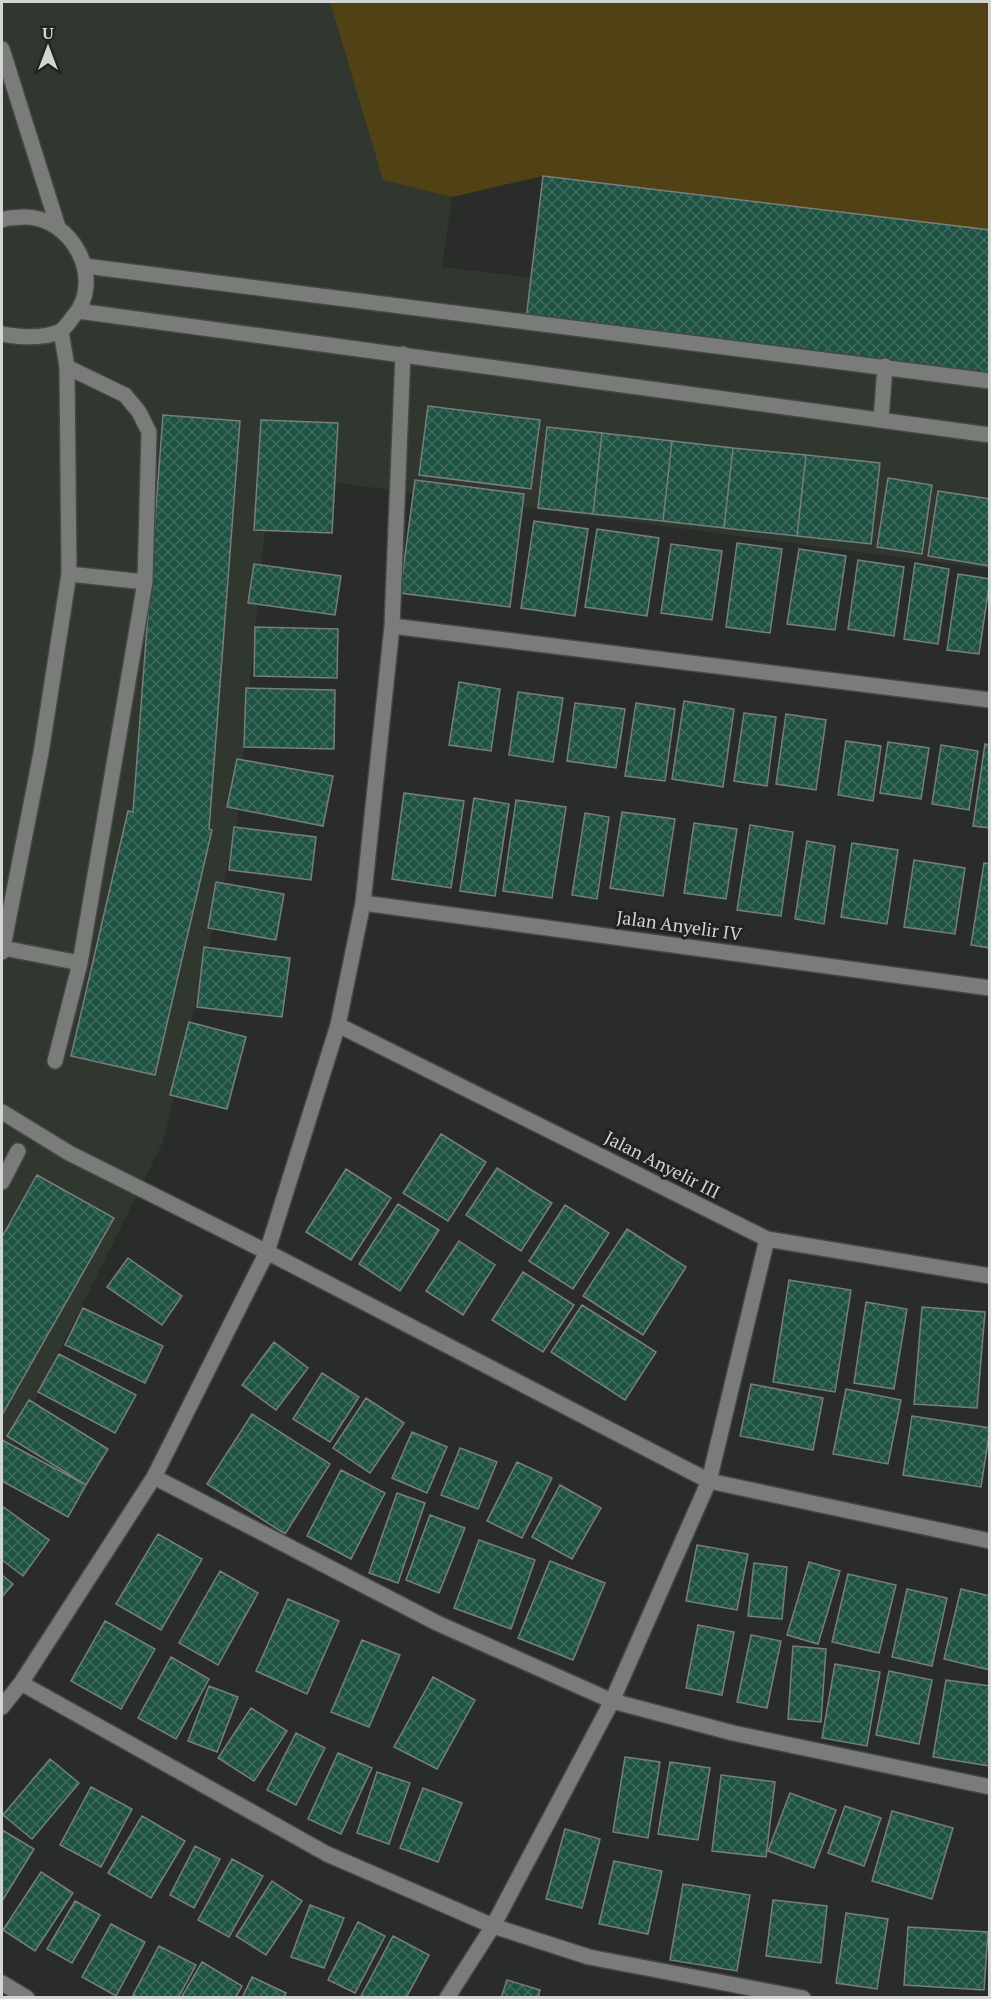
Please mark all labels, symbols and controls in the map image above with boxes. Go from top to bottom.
north arrow [18,18,78,78]
text: U [42,22,54,44]
street label: Jalan Anyelir IV [615,904,744,946]
street label: Jalan Anyelir III [601,1125,724,1203]

